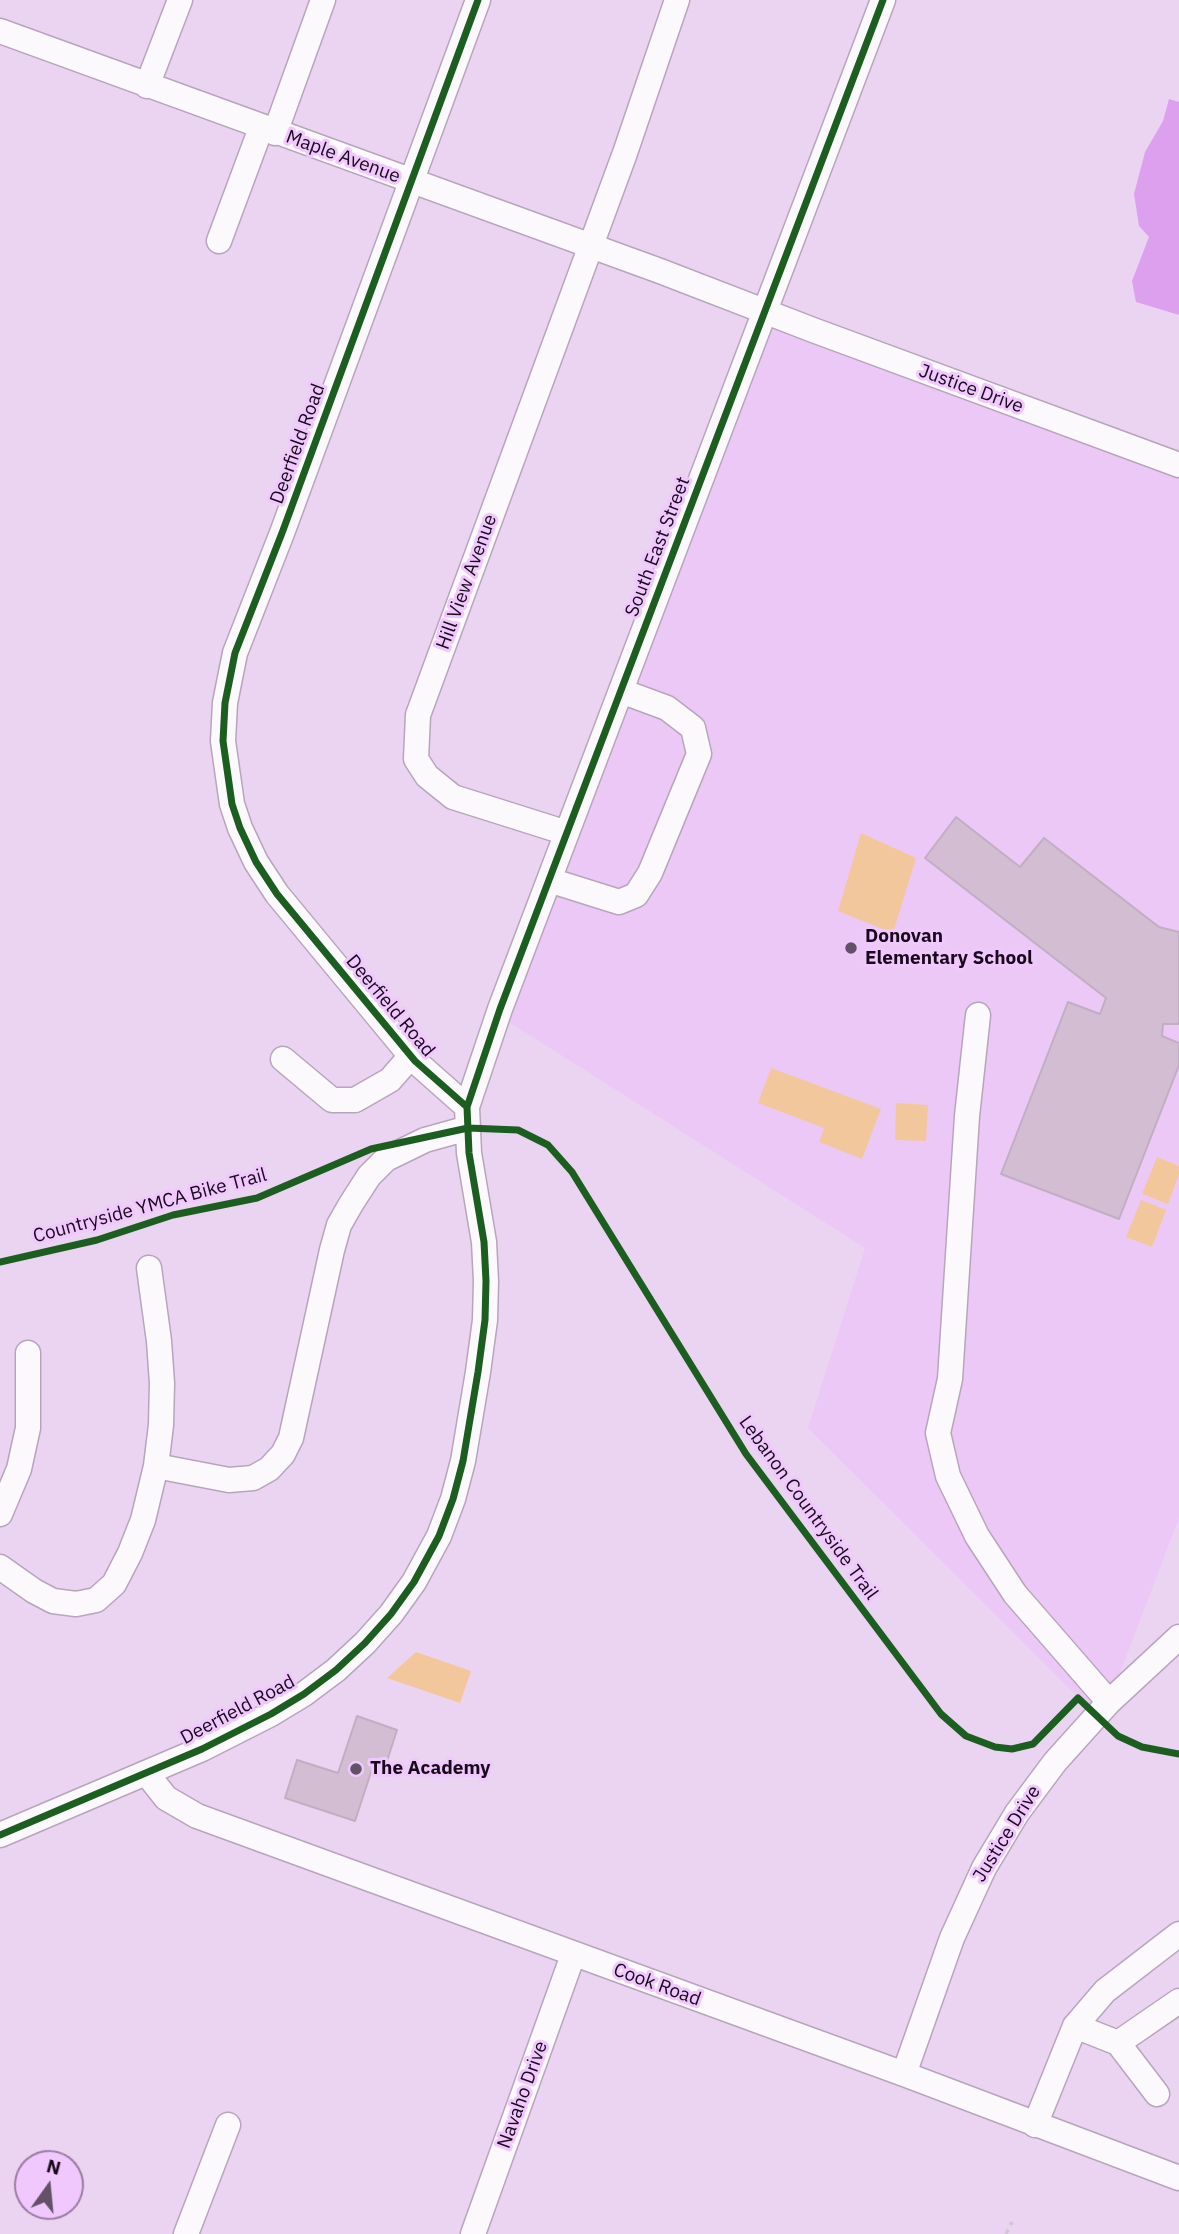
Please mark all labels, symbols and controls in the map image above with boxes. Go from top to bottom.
street label: Maple Avenue [283,126,403,188]
street label: Justice Drive [916,360,1026,418]
street label: Deerfield Road [266,381,330,507]
street label: South East Street [621,474,695,620]
street label: Hill View Avenue [432,511,502,653]
place label: Donovan Elementary School [865,926,1033,970]
marker: Donovan Elementary School [843,940,859,956]
street label: Deerfield Road [341,950,439,1062]
street label: Countryside YMCA Bike Trail [31,1164,269,1248]
street label: Lebanon Countryside Trail [734,1412,882,1604]
street label: Deerfield Road [177,1670,299,1750]
place label: The Academy [370,1758,490,1780]
marker: The Academy [348,1761,364,1777]
street label: Justice Drive [968,1782,1046,1886]
street label: Cook Road [610,1959,704,2011]
street label: Navaho Drive [493,2038,553,2152]
north arrow [14,2150,84,2220]
text: N [44,2153,64,2180]

